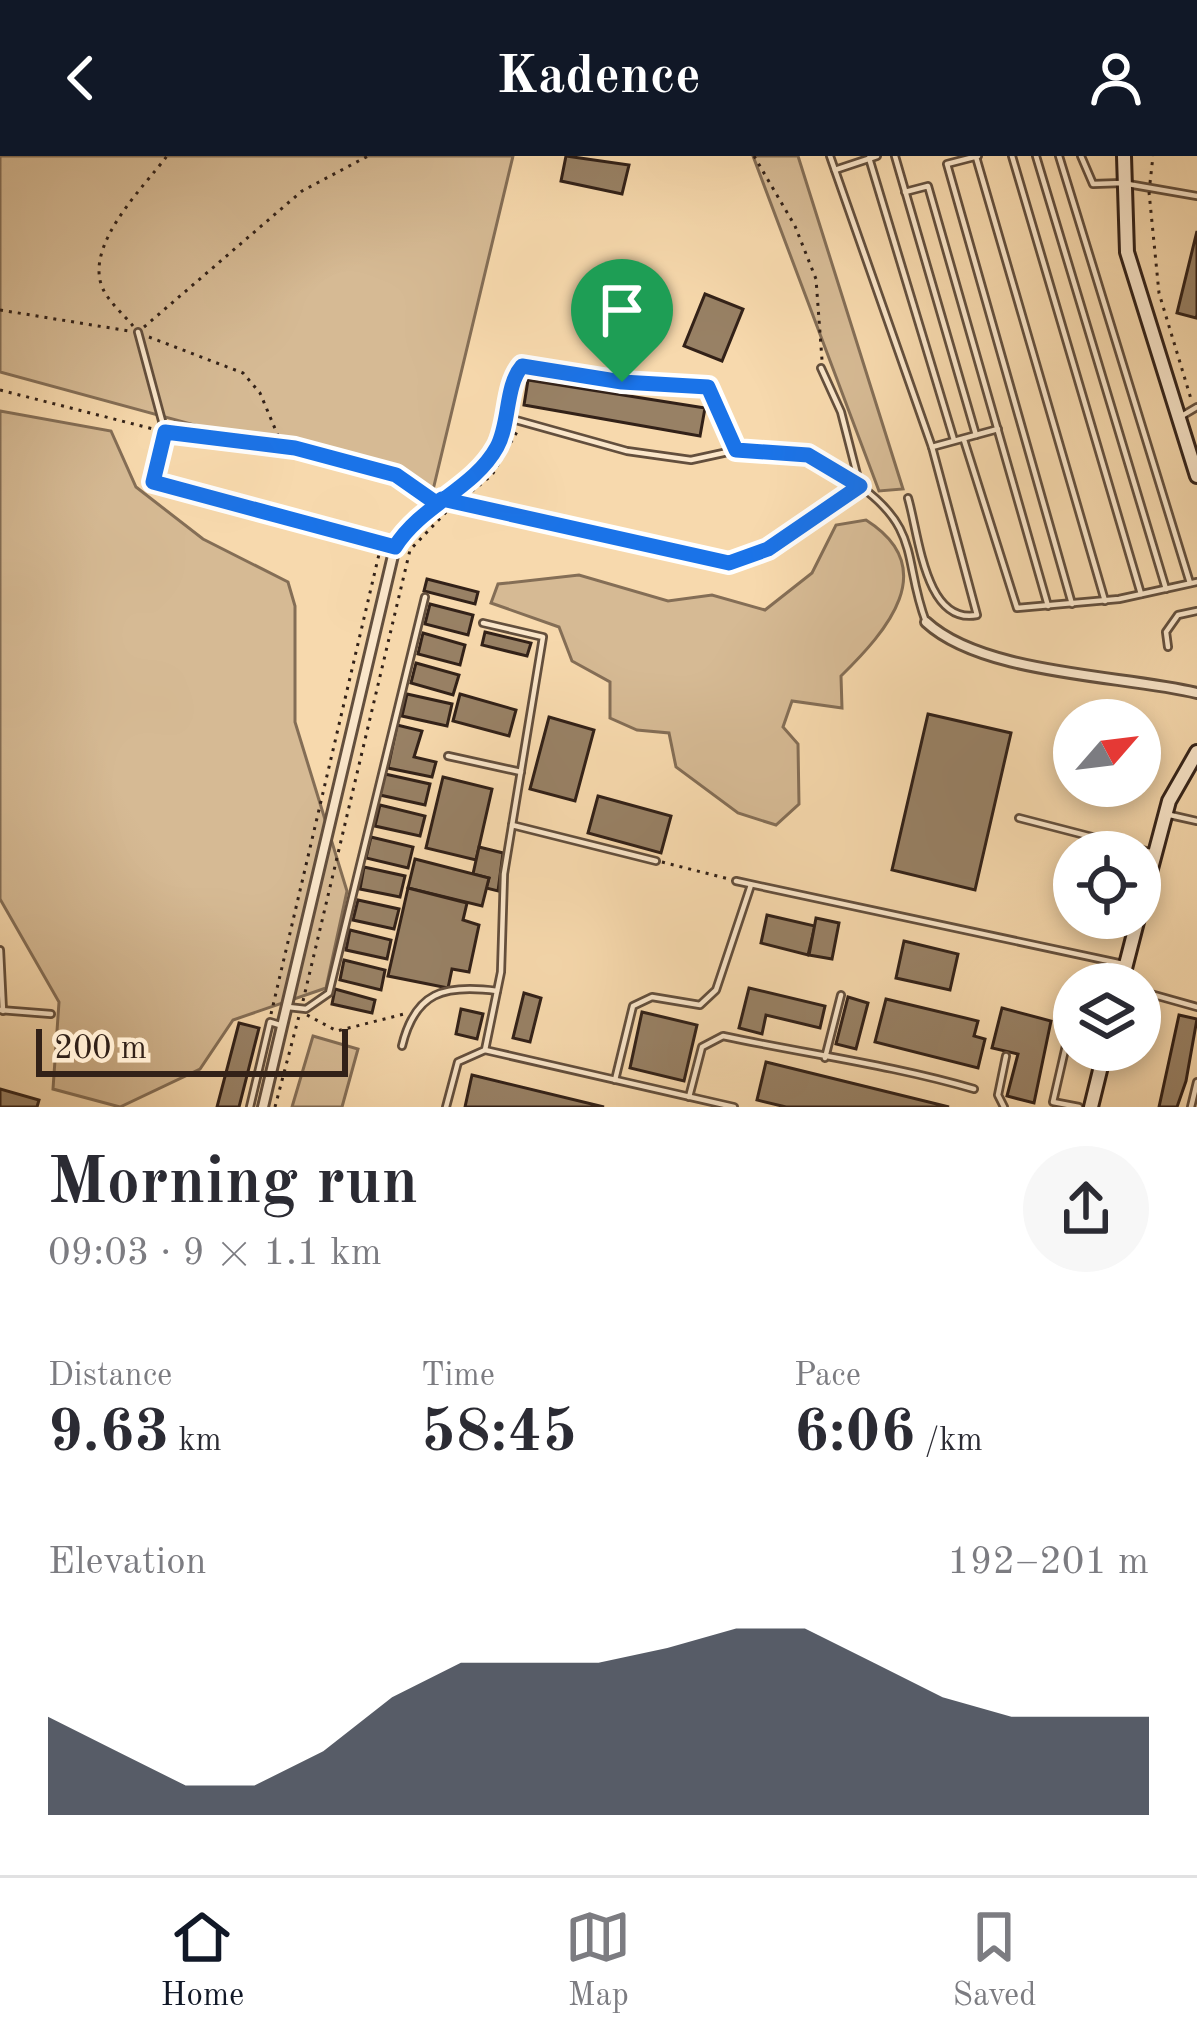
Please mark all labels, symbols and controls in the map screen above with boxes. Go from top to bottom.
icon: back [48,45,114,111]
icon: person [1083,45,1149,111]
text: Kadence [496,51,701,105]
pin [571,259,673,382]
icon: arrive [589,277,655,343]
north arrow [1053,699,1161,807]
map controls [1053,699,1161,1071]
button: locate [1053,831,1161,939]
button: layers [1053,963,1161,1071]
scale bar [36,1023,348,1076]
text: 200 m [54,1033,147,1066]
button: share [1023,1146,1149,1272]
text: Morning run [48,1152,418,1218]
text: 09:03 · 9 × 1.1 km [48,1234,382,1273]
text: Distance [48,1360,172,1393]
text: Time [421,1360,495,1393]
text: Pace [794,1360,861,1393]
text: 9.63 [48,1404,169,1464]
text: 58:45 [421,1404,577,1464]
text: 6:06 [794,1404,915,1464]
text: km [169,1425,222,1458]
text: /km [915,1425,983,1458]
text: Elevation [48,1543,207,1582]
text: 192–201 m [947,1543,1149,1582]
tab: Home [161,1904,244,2017]
tab: Map [565,1904,631,2017]
tab: Saved [952,1904,1036,2017]

